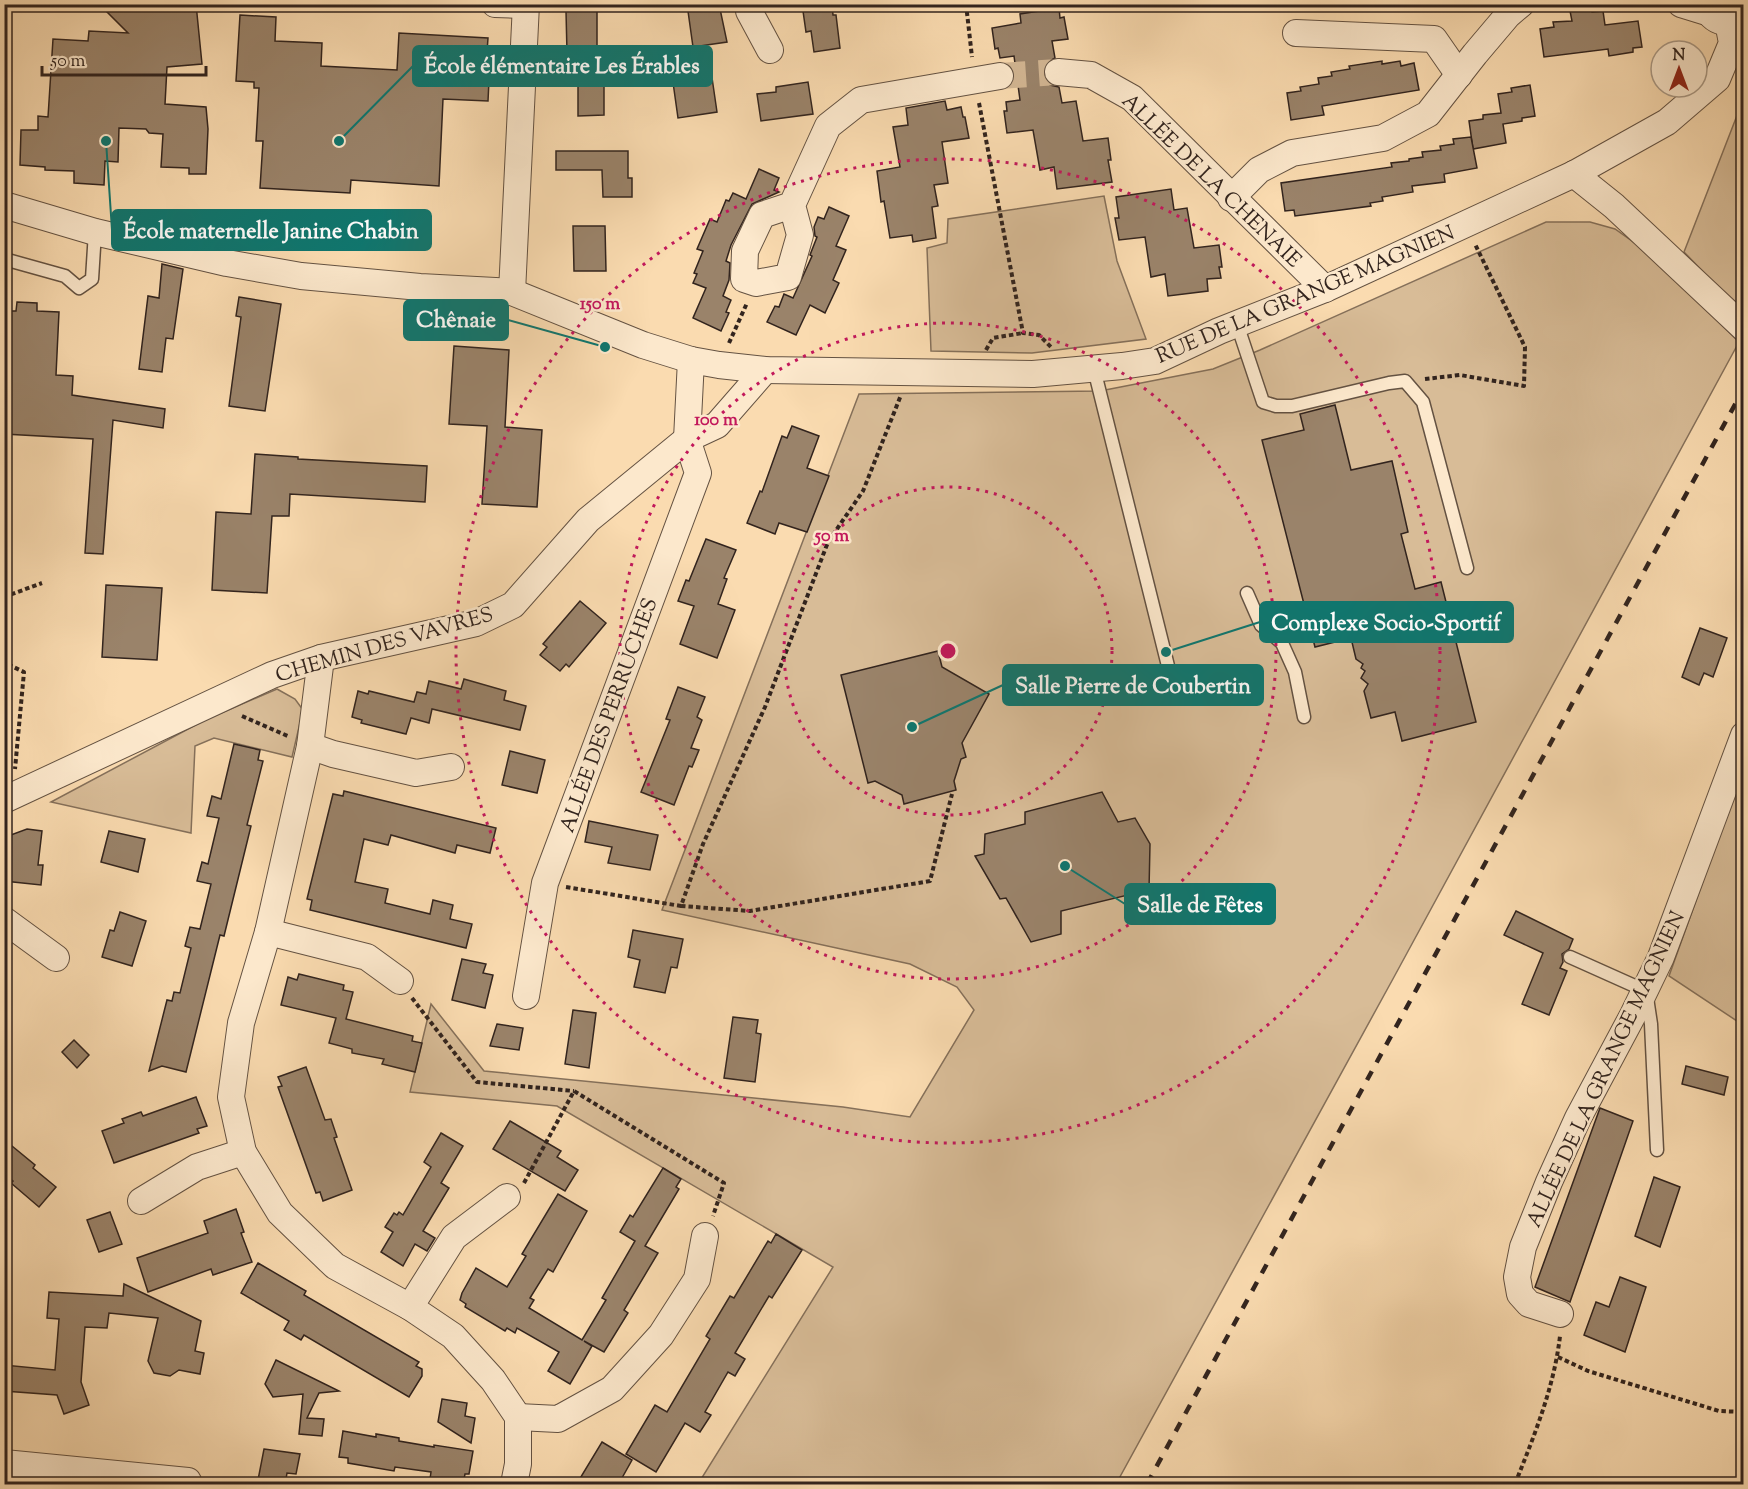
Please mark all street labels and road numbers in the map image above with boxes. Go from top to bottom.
street label: ALLÉE DE LA CHENAIE [1114,87,1307,276]
street label: RUE DE LA GRANGE MAGNIEN [1152,219,1460,373]
street label: ALLÉE DES PERRUCHES [553,594,666,837]
street label: CHEMIN DES VAVRES [272,600,497,691]
street label: ALLÉE DE LA GRANGE MAGNIEN [1520,906,1694,1233]

